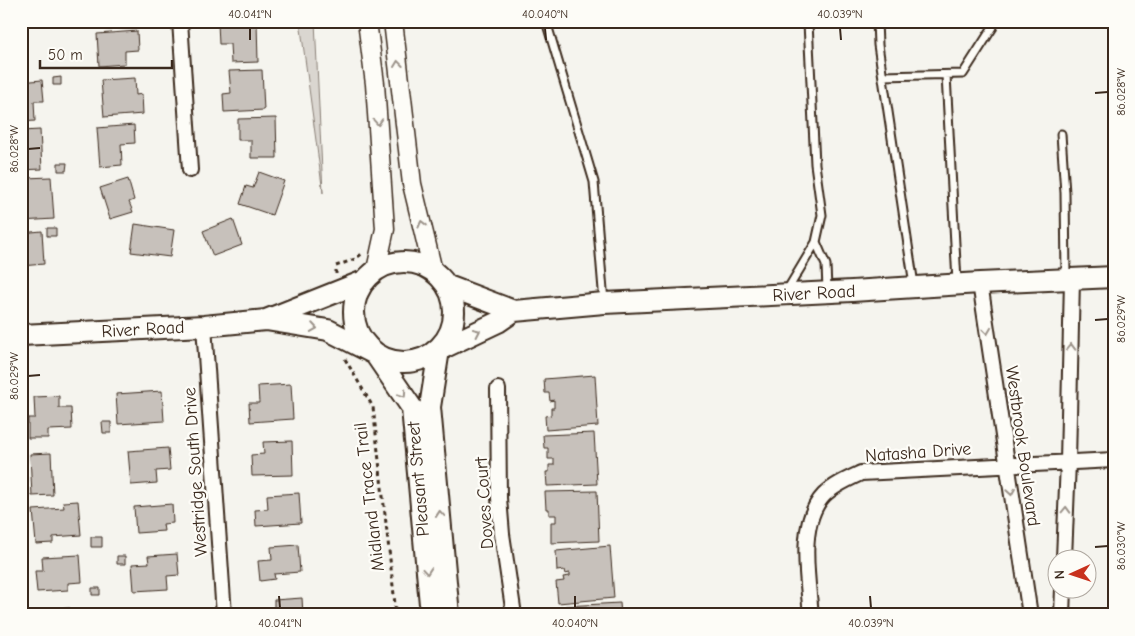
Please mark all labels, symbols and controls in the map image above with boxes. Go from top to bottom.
text: 40.041°N [228,7,272,21]
text: 40.040°N [522,7,568,21]
text: 40.039°N [817,7,863,21]
scale bar [40,38,172,70]
text: 50 m [48,46,83,64]
one-way arrow [393,59,404,67]
text: 86.028°W [1114,68,1128,116]
one-way arrow [372,118,383,126]
text: 86.028°W [7,125,21,173]
one-way arrow [417,220,428,228]
street label: River Road [772,281,856,306]
text: 86.029°W [1114,294,1128,343]
street label: River Road [101,317,185,342]
one-way arrow [310,322,318,333]
one-way arrow [472,327,481,338]
one-way arrow [982,327,992,335]
one-way arrow [1065,343,1076,351]
text: 86.029°W [7,351,21,400]
street label: Westbrook Boulevard [1001,365,1044,528]
street label: Westridge South Drive [179,387,212,557]
one-way arrow [396,389,406,398]
street label: Pleasant Street [403,420,434,537]
street label: Midland Trace Trail [350,421,389,573]
street label: Natasha Drive [864,438,972,467]
street label: Doves Court [471,455,498,550]
one-way arrow [1005,488,1016,496]
one-way arrow [1061,506,1072,514]
one-way arrow [435,510,446,518]
text: 86.030°W [1114,521,1128,570]
north arrow [1048,548,1098,598]
one-way arrow [421,567,432,575]
text: N [1051,570,1068,580]
text: 40.041°N [258,616,302,630]
text: 40.040°N [552,616,598,630]
text: 40.039°N [848,616,894,630]

